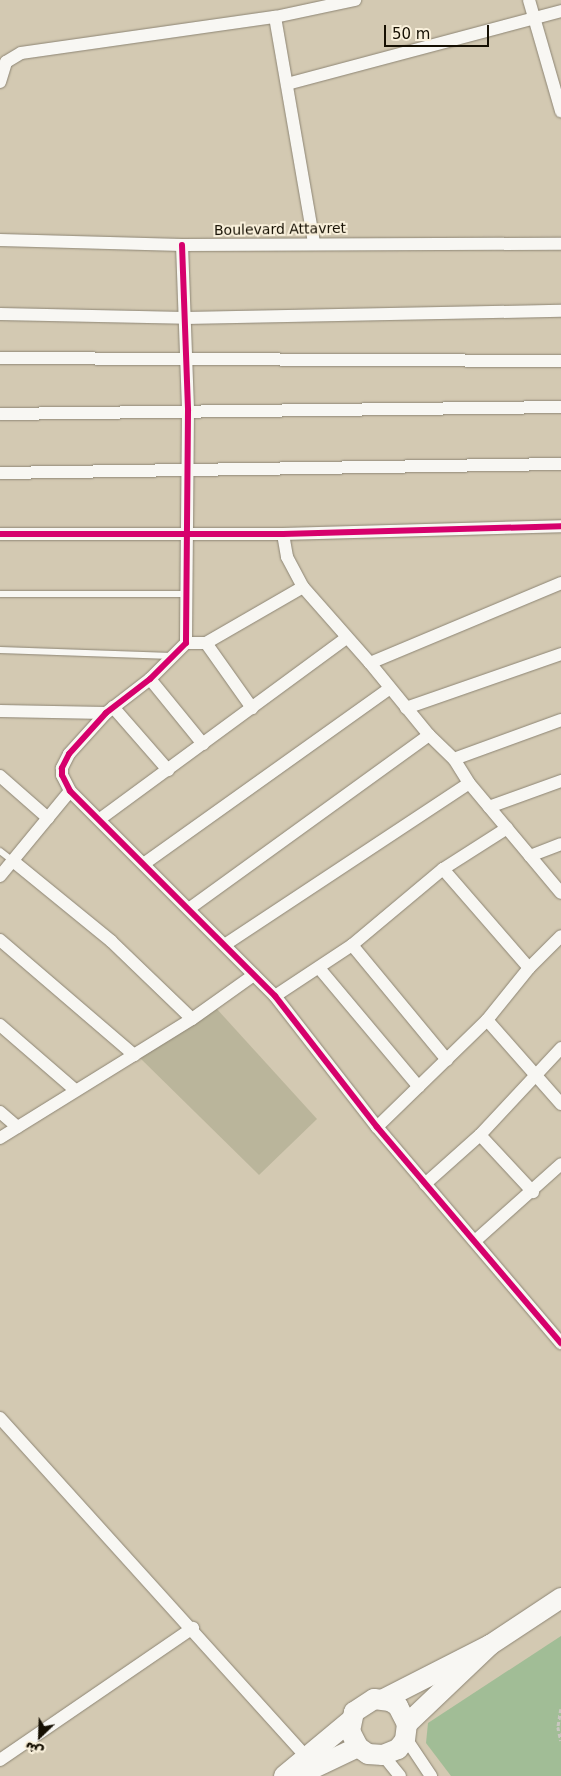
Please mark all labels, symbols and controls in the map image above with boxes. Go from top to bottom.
scale bar [386,15,491,47]
text: 50 m [392,25,430,43]
street label: Boulevard Attavret [214,219,346,239]
north arrow [15,1711,65,1761]
text: ش [22,1738,46,1761]

